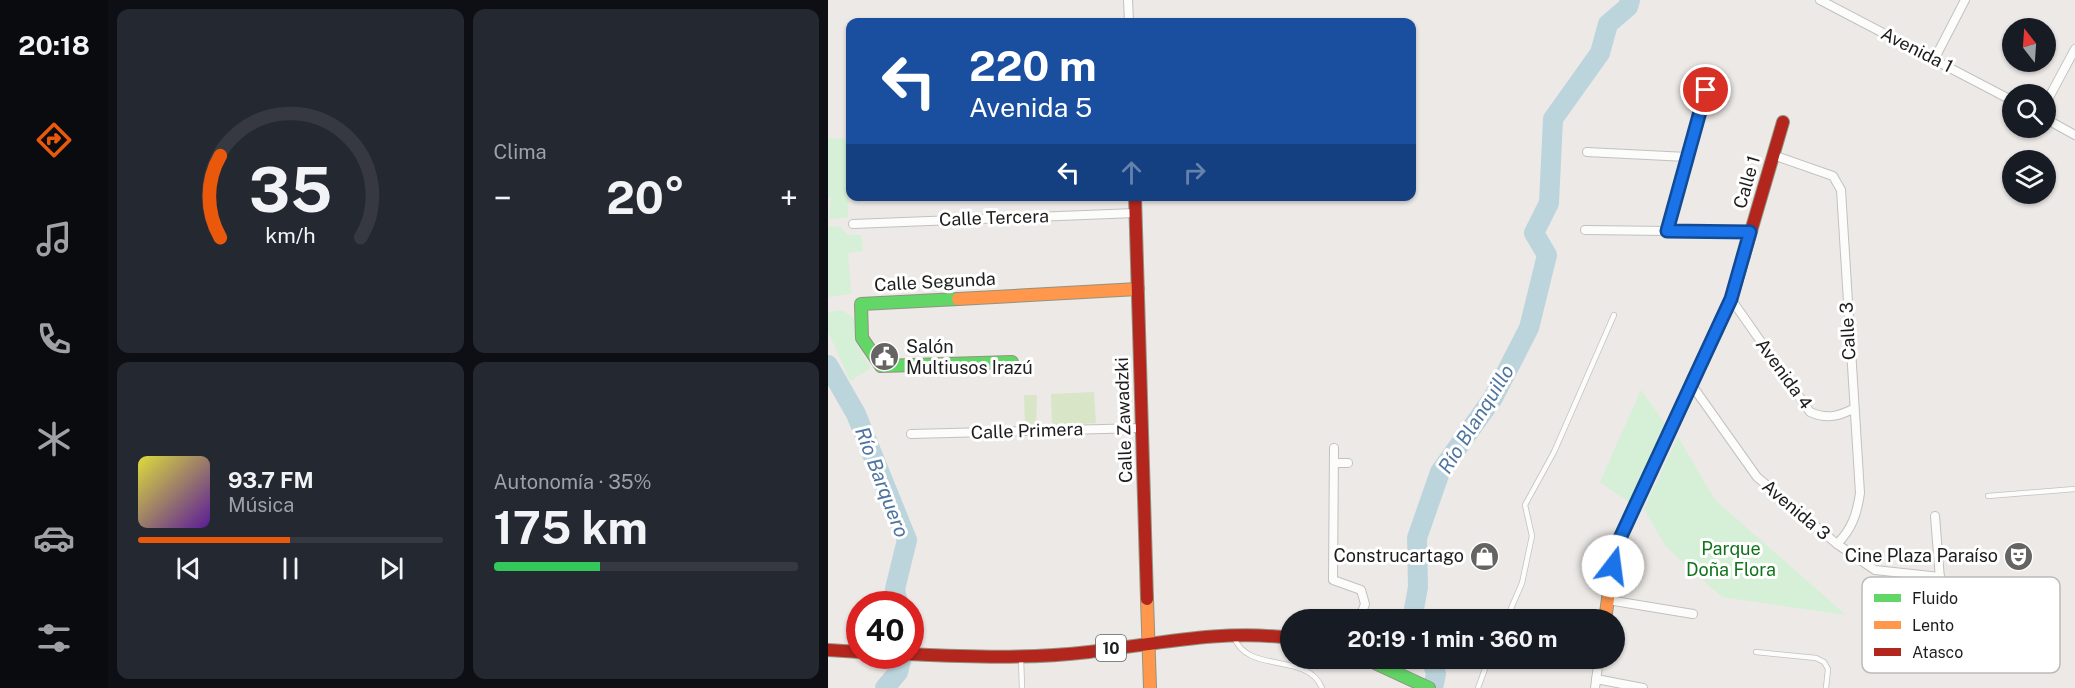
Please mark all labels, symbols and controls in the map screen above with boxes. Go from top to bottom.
north arrow [2002,18,2056,72]
map controls [2002,18,2056,204]
street label: Avenida 1 [1878,22,1957,77]
text: 20:18 [18,29,90,61]
text: 220 m [969,41,1097,90]
icon: left [870,42,948,120]
pin [1680,64,1731,115]
icon: arrive [1689,73,1722,106]
button: search [2002,84,2056,138]
text: Avenida 5 [969,91,1092,123]
icon: directions [33,119,75,161]
text: Clima [494,140,547,164]
button: layers [2002,150,2056,204]
text: 35 [248,153,332,226]
street label: Calle 1 [1729,153,1764,211]
icon: left [1052,156,1085,189]
icon: ahead [1115,156,1148,189]
icon: right [1178,156,1211,189]
text: 20° [606,171,685,224]
text: − [494,179,512,217]
text: + [780,179,798,217]
street label: Calle Tercera [939,205,1049,230]
icon: music [33,218,75,260]
text: km/h [265,223,315,248]
street label: Calle Segunda [874,268,996,295]
street label: Calle 3 [1835,301,1860,361]
icon: phone [33,318,75,360]
street label: Avenida 4 [1752,334,1817,413]
place label: Salón Multiusos Irazú [906,336,1033,378]
public building icon: Salón Multiusos Irazú [869,341,901,373]
street label: Calle Zawadzki [1111,357,1136,483]
water label: Río Blanquillo [1433,360,1519,478]
icon: climate [33,418,75,460]
street label: Calle Primera [970,418,1084,443]
water label: Río Barquero [850,423,914,541]
text: 93.7 FM [228,467,314,493]
text: Autonomía · 35% [494,470,652,494]
street label: Avenida 3 [1758,475,1834,544]
text: Música [228,493,294,517]
text: 175 km [494,501,648,554]
icon: car [33,517,75,559]
position arrow [1581,534,1645,598]
park label: Parque Doña Flora [1686,538,1776,580]
shop icon: Construcartago [1469,540,1501,572]
theatre icon: Cine Plaza Paraíso [2003,540,2035,572]
place label: Construcartago [1333,545,1464,566]
place label: Cine Plaza Paraíso [1845,545,1998,566]
icon: previous [172,552,205,585]
icon: pause [274,552,307,585]
icon: next [375,552,408,585]
legend [1862,577,2060,673]
text: Fluido [1912,589,1958,608]
speed limit sign: 40 [846,591,924,669]
text: Lento [1912,616,1954,635]
icon: filters [33,617,75,659]
text: 20:19 · 1 min · 360 m [1347,626,1558,652]
road number: 10 [1096,635,1126,661]
text: Atasco [1912,643,1963,662]

